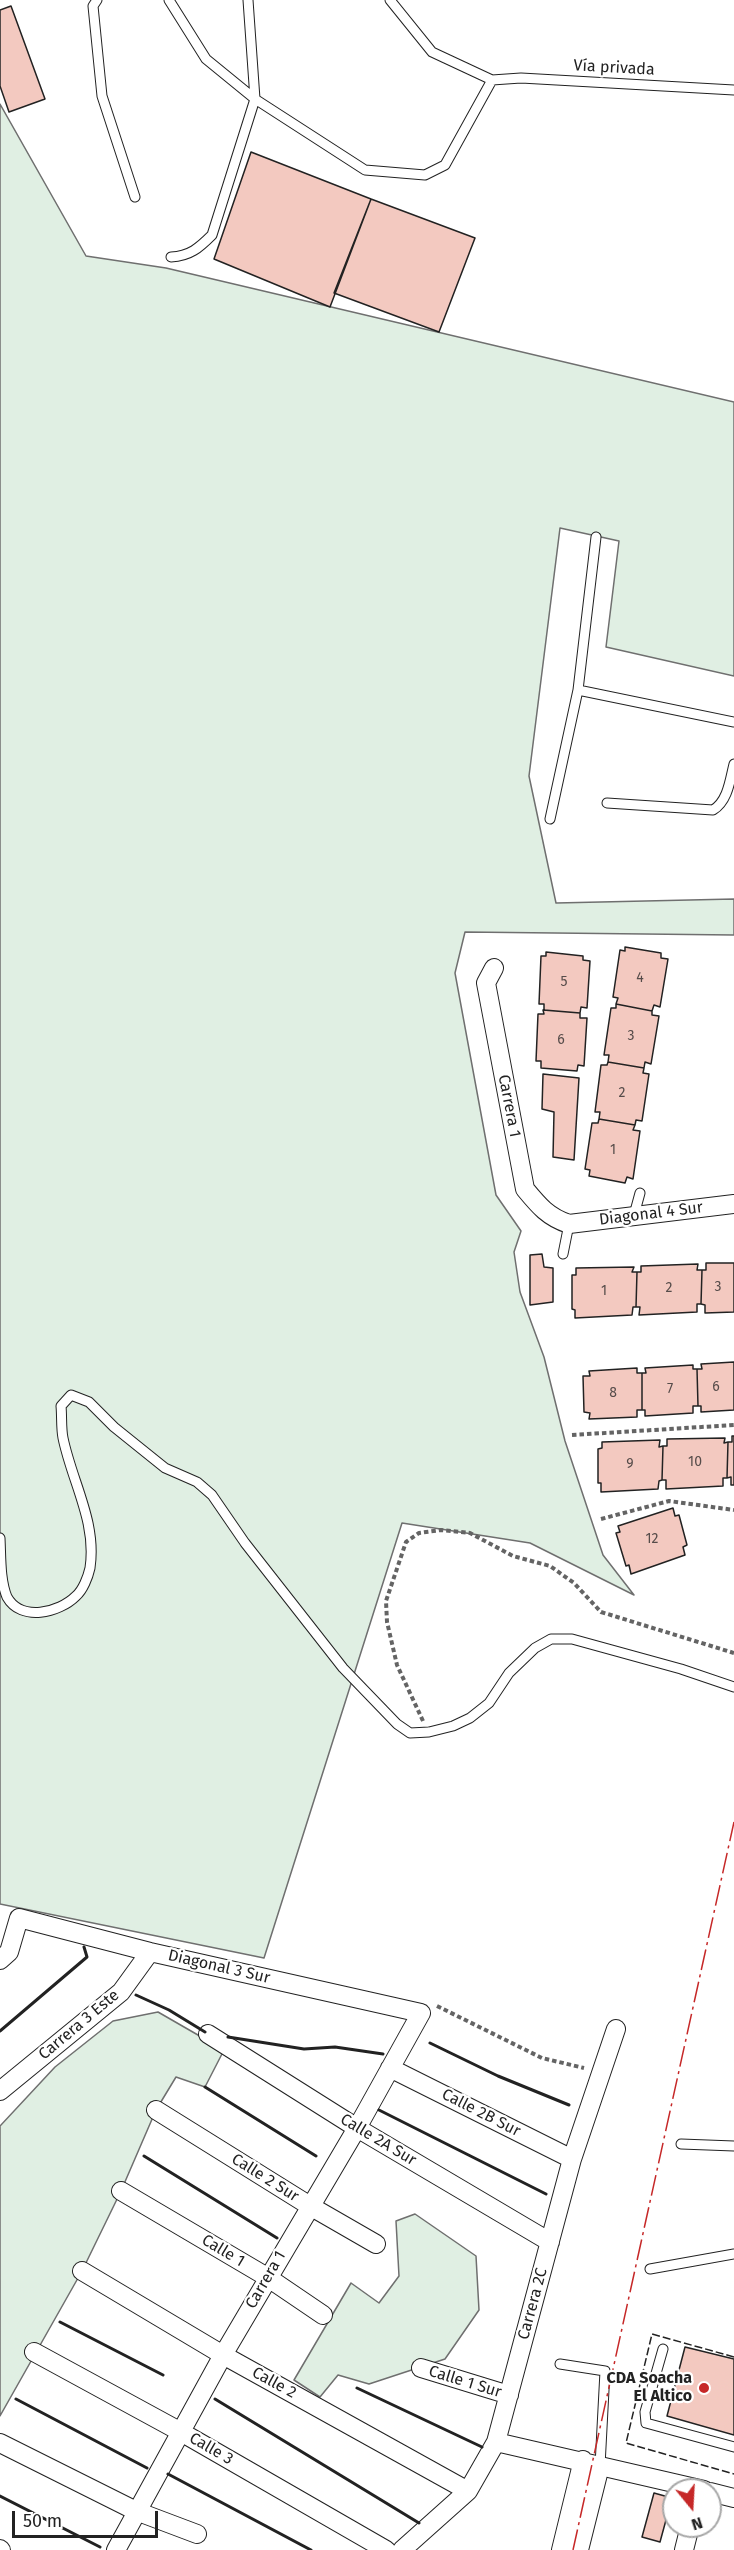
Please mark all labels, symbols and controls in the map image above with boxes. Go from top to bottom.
street label: Vía privada [573,56,655,80]
house number: 4 [636,970,644,986]
house number: 5 [560,974,568,990]
house number: 3 [628,1028,634,1044]
house number: 6 [557,1032,565,1048]
street label: Carrera 1 [494,1073,524,1139]
house number: 2 [619,1085,625,1101]
house number: 1 [610,1142,616,1158]
street label: Diagonal 4 Sur [598,1198,704,1230]
house number: 3 [715,1279,721,1295]
house number: 2 [666,1280,672,1296]
house number: 1 [601,1283,607,1299]
house number: 6 [712,1379,720,1395]
house number: 7 [667,1381,673,1397]
house number: 8 [609,1385,617,1401]
house number: 10 [688,1454,702,1470]
house number: 9 [626,1456,634,1472]
house number: 12 [646,1531,658,1547]
street label: Diagonal 3 Sur [166,1946,272,1988]
street label: Carrera 3 Este [35,1986,123,2064]
street label: Calle 2B Sur [438,2085,524,2141]
street label: Calle 2A Sur [337,2110,419,2170]
street label: Calle 2 Sur [228,2150,302,2206]
street label: Calle 1 [198,2231,248,2271]
street label: Carrera 1 [242,2248,290,2312]
street label: Carrera 2C [514,2266,552,2342]
street label: Calle 1 Sur [426,2362,504,2402]
street label: Calle 2 [249,2363,299,2403]
place label: CDA Soacha El Altico [607,2369,692,2407]
marker: CDA Soacha El Altico [697,2381,711,2395]
street label: Calle 3 [186,2429,236,2469]
north arrow [662,2478,722,2538]
scale bar [15,2499,160,2537]
text: 50 m [23,2510,62,2532]
text: N [689,2513,705,2534]

